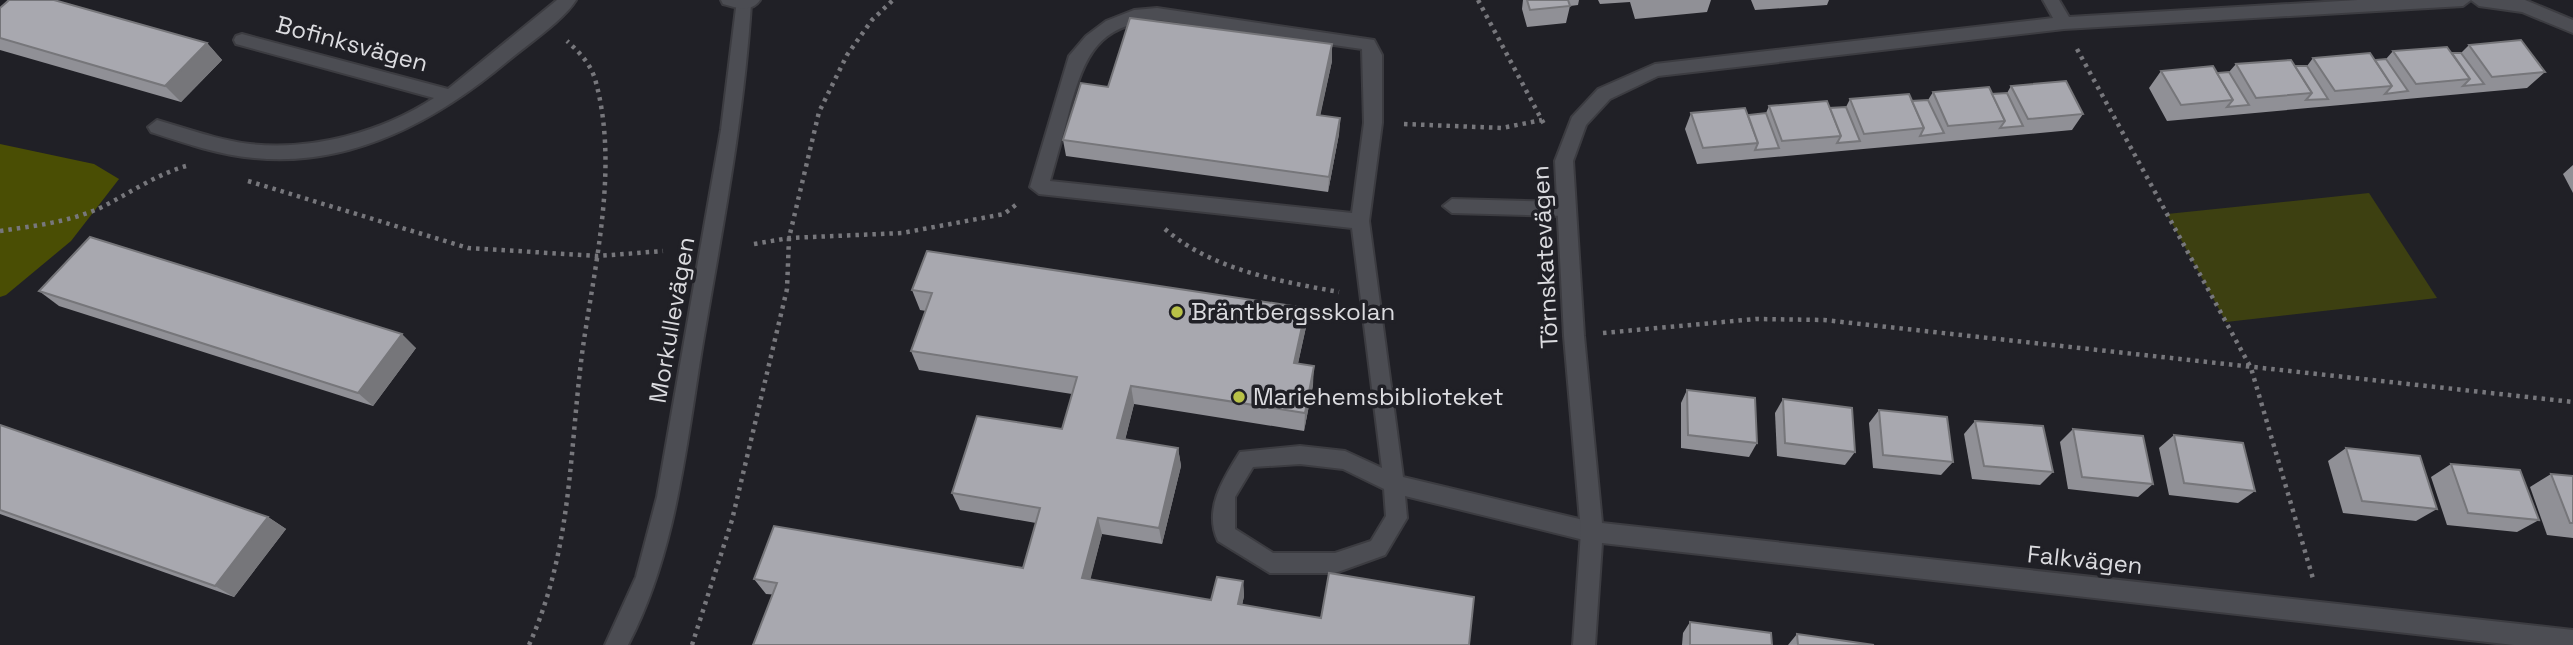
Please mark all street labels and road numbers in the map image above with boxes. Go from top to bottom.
street label: Bofinksvägen [273,8,431,79]
street label: Törnskatevägen [1524,165,1565,349]
street label: Morkullevägen [642,234,701,405]
street label: Falkvägen [2026,538,2144,581]

